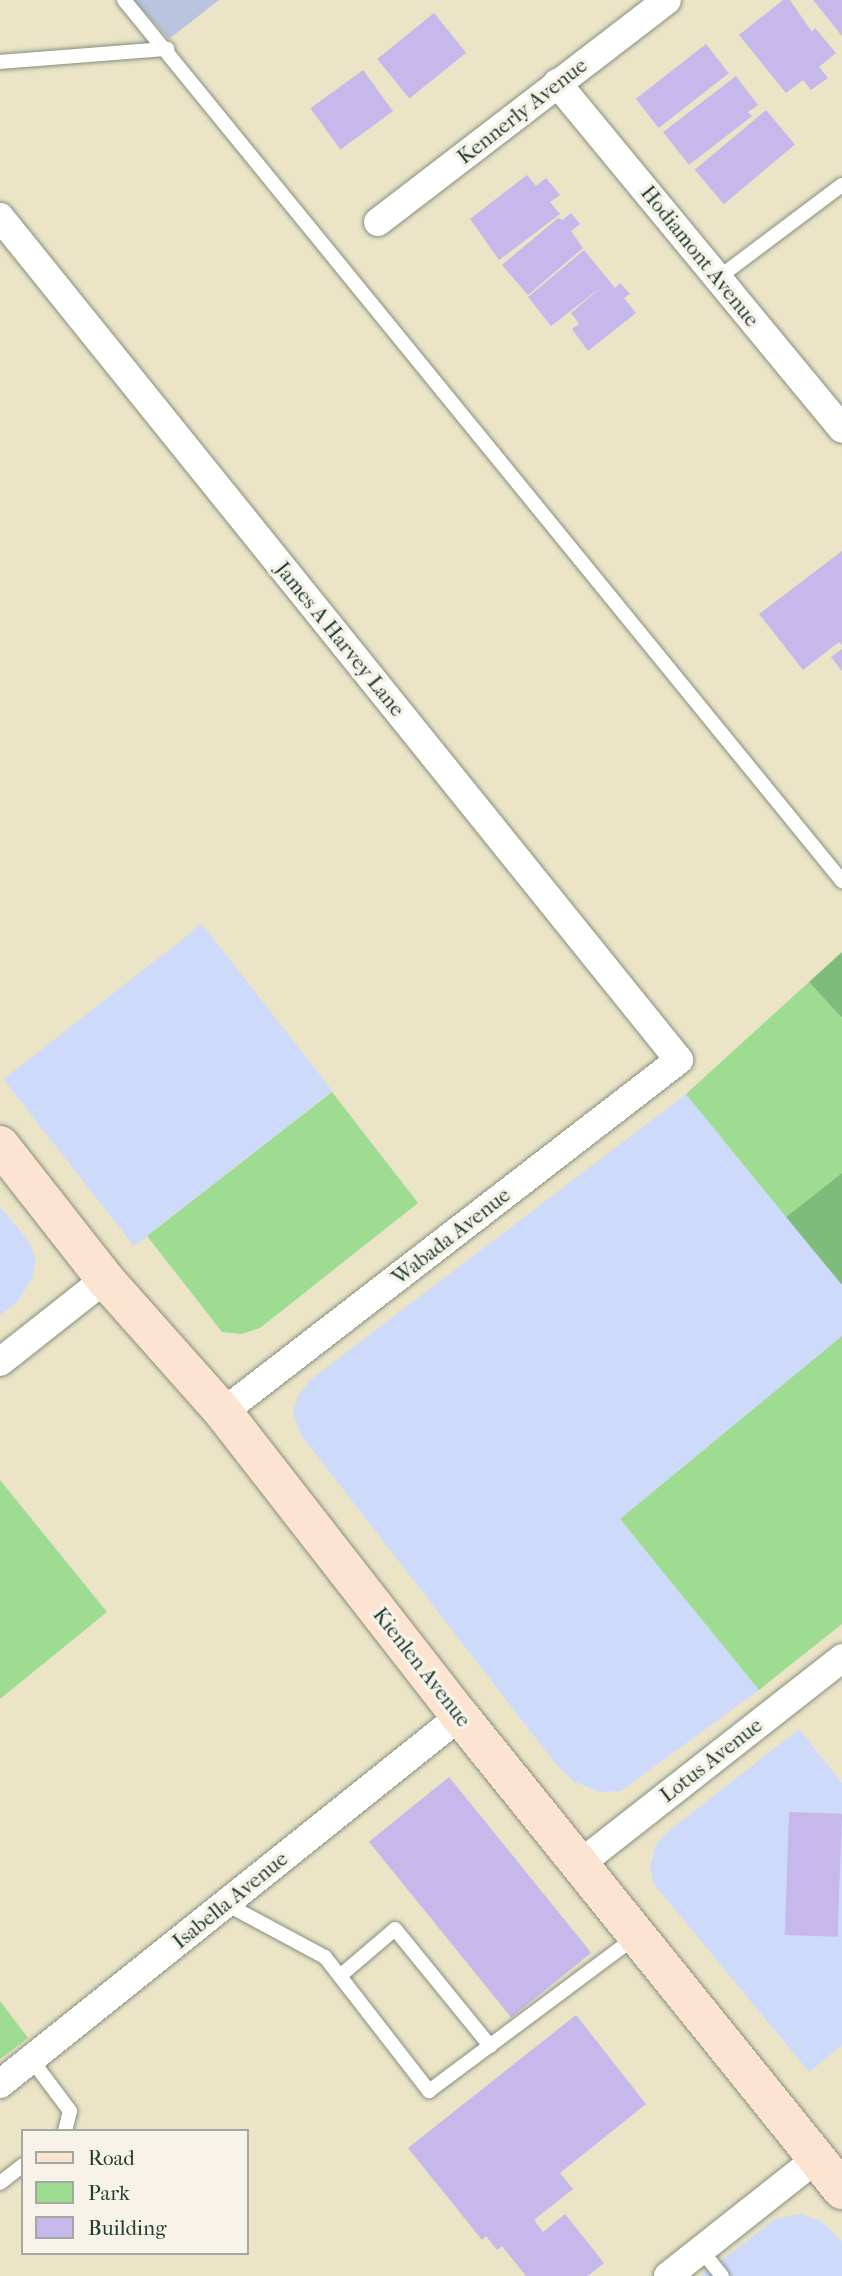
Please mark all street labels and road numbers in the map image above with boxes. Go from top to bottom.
street label: Kennerly Avenue [452,53,592,169]
street label: Hodiamont Avenue [635,180,765,332]
street label: James A Harvey Lane [270,557,410,721]
street label: Wabada Avenue [387,1182,515,1290]
street label: Kienlen Avenue [368,1602,476,1732]
street label: Lotus Avenue [655,1712,767,1808]
street label: Isabella Avenue [167,1846,293,1954]

